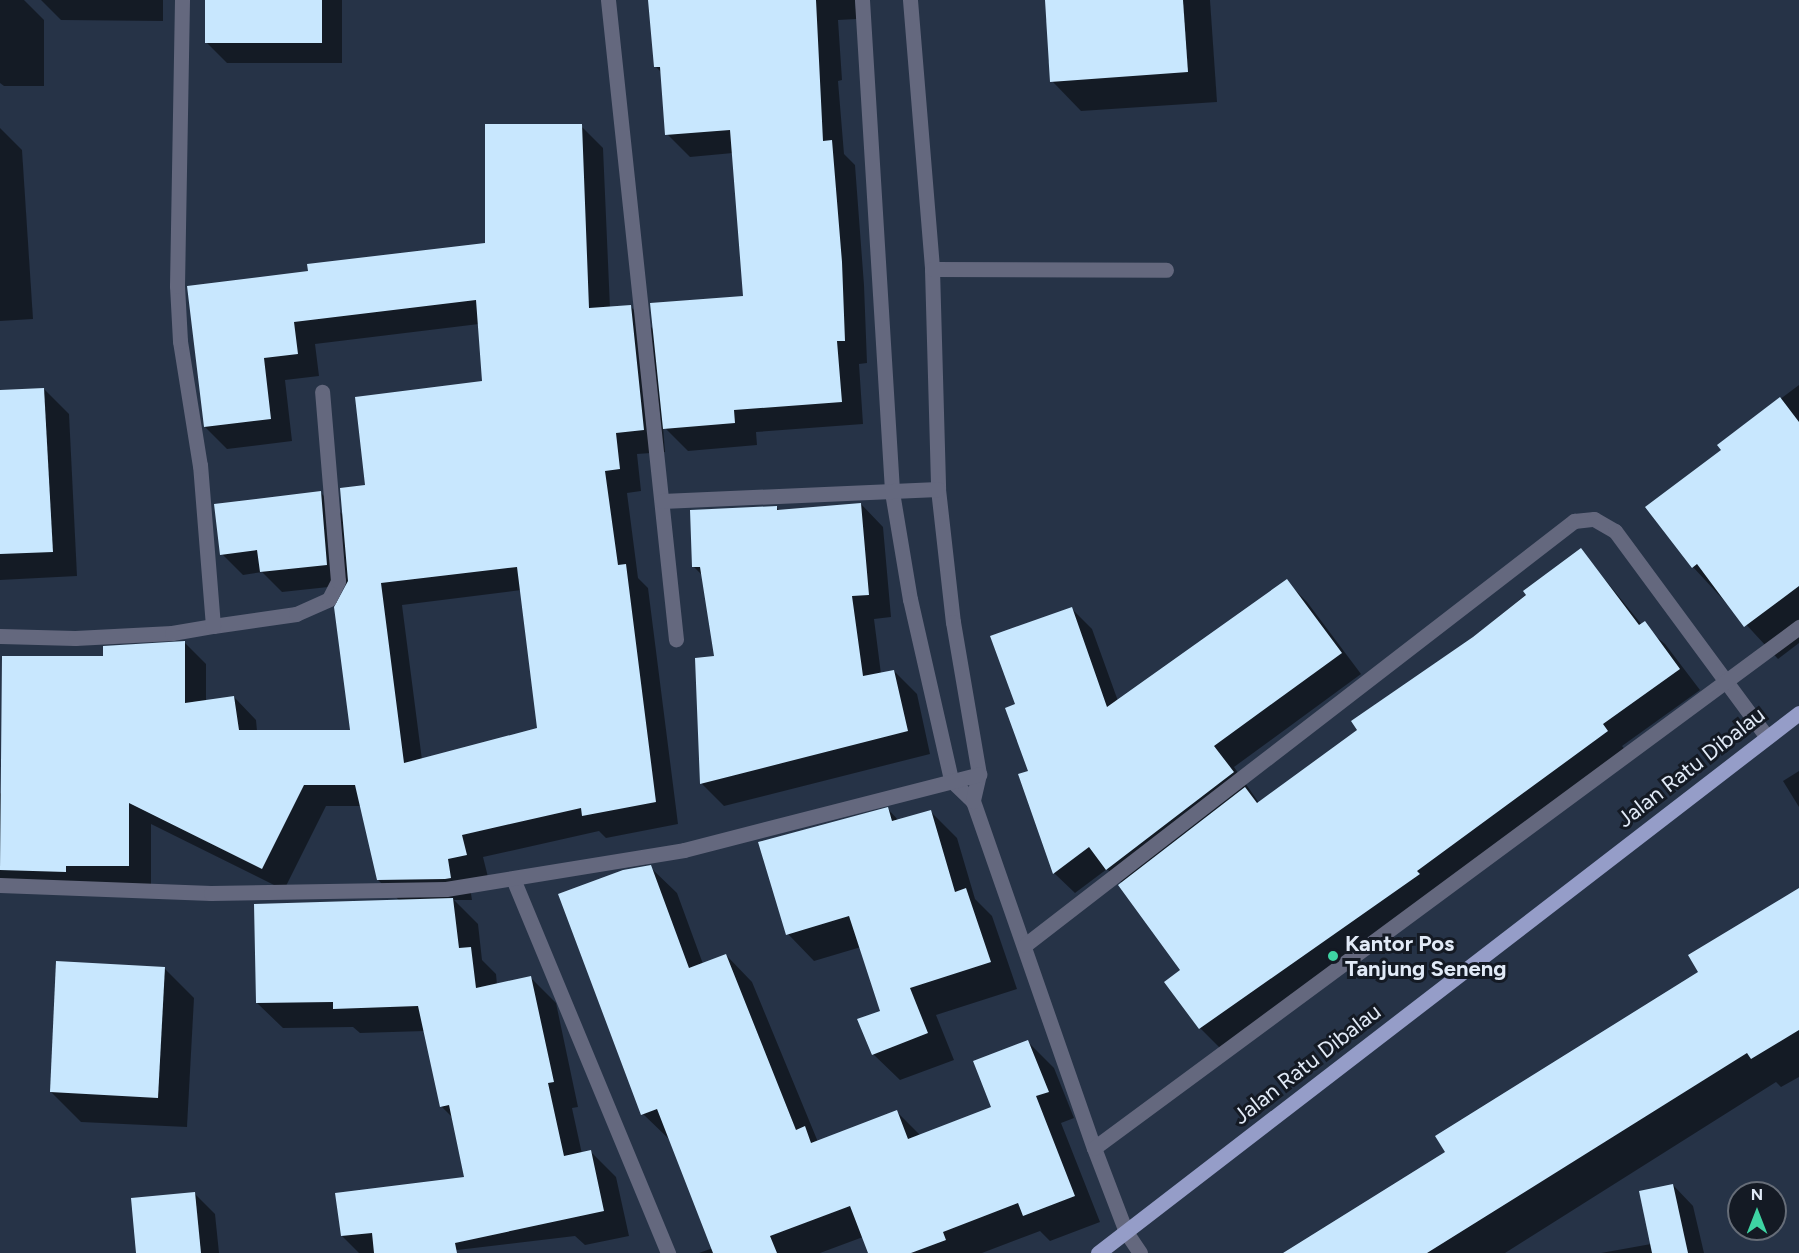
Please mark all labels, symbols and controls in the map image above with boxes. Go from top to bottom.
street label: Jalan Ratu Dibalau [1612,701,1770,833]
place label: Kantor Pos Tanjung Seneng [1345,930,1506,981]
marker: Kantor Pos Tanjung Seneng [1326,949,1340,963]
street label: Jalan Ratu Dibalau [1228,998,1386,1130]
north arrow [1727,1181,1787,1241]
text: N [1751,1185,1763,1204]

